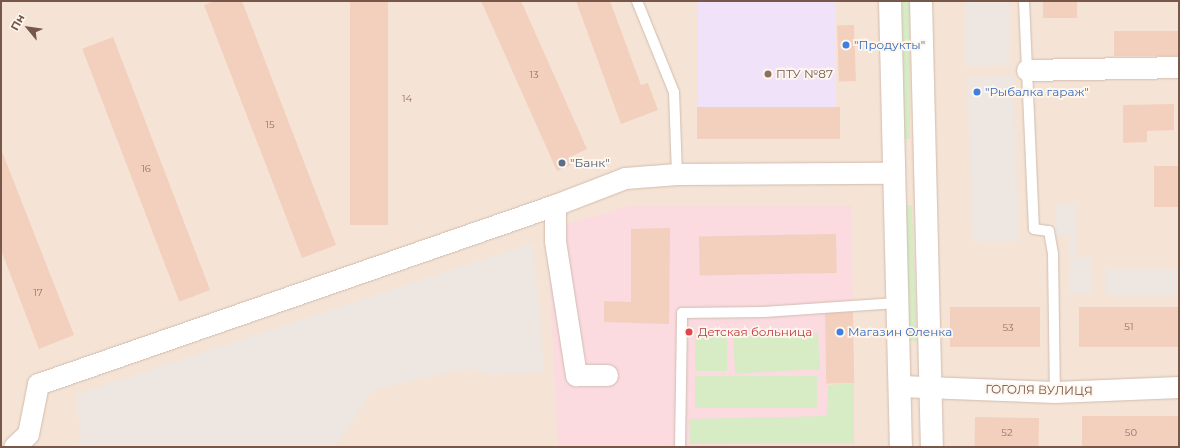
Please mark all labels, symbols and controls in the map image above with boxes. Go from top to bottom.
north arrow [8,8,48,48]
text: Пн [7,12,28,33]
place label: "Продукты" [854,38,925,52]
marker: "Продукты" [841,40,851,50]
place label: ПТУ №87 [776,67,833,81]
house number: 13 [529,69,539,81]
marker: ПТУ №87 [763,69,773,79]
place label: "Рыбалка гараж" [985,85,1089,99]
marker: "Рыбалка гараж" [972,87,982,97]
house number: 14 [402,93,412,105]
house number: 15 [265,119,275,131]
place label: "Банк" [570,156,610,170]
marker: "Банк" [557,158,567,168]
house number: 16 [141,163,151,175]
house number: 17 [33,287,43,299]
house number: 51 [1124,321,1134,333]
house number: 53 [1002,322,1014,334]
place label: Детская больница [698,325,812,339]
place label: Магазин Оленка [848,325,952,339]
marker: Детская больница [683,326,695,338]
marker: Магазин Оленка [835,327,845,337]
street label: ГОГОЛЯ ВУЛИЦЯ [985,382,1093,398]
house number: 52 [1001,427,1013,439]
house number: 50 [1125,427,1137,439]

